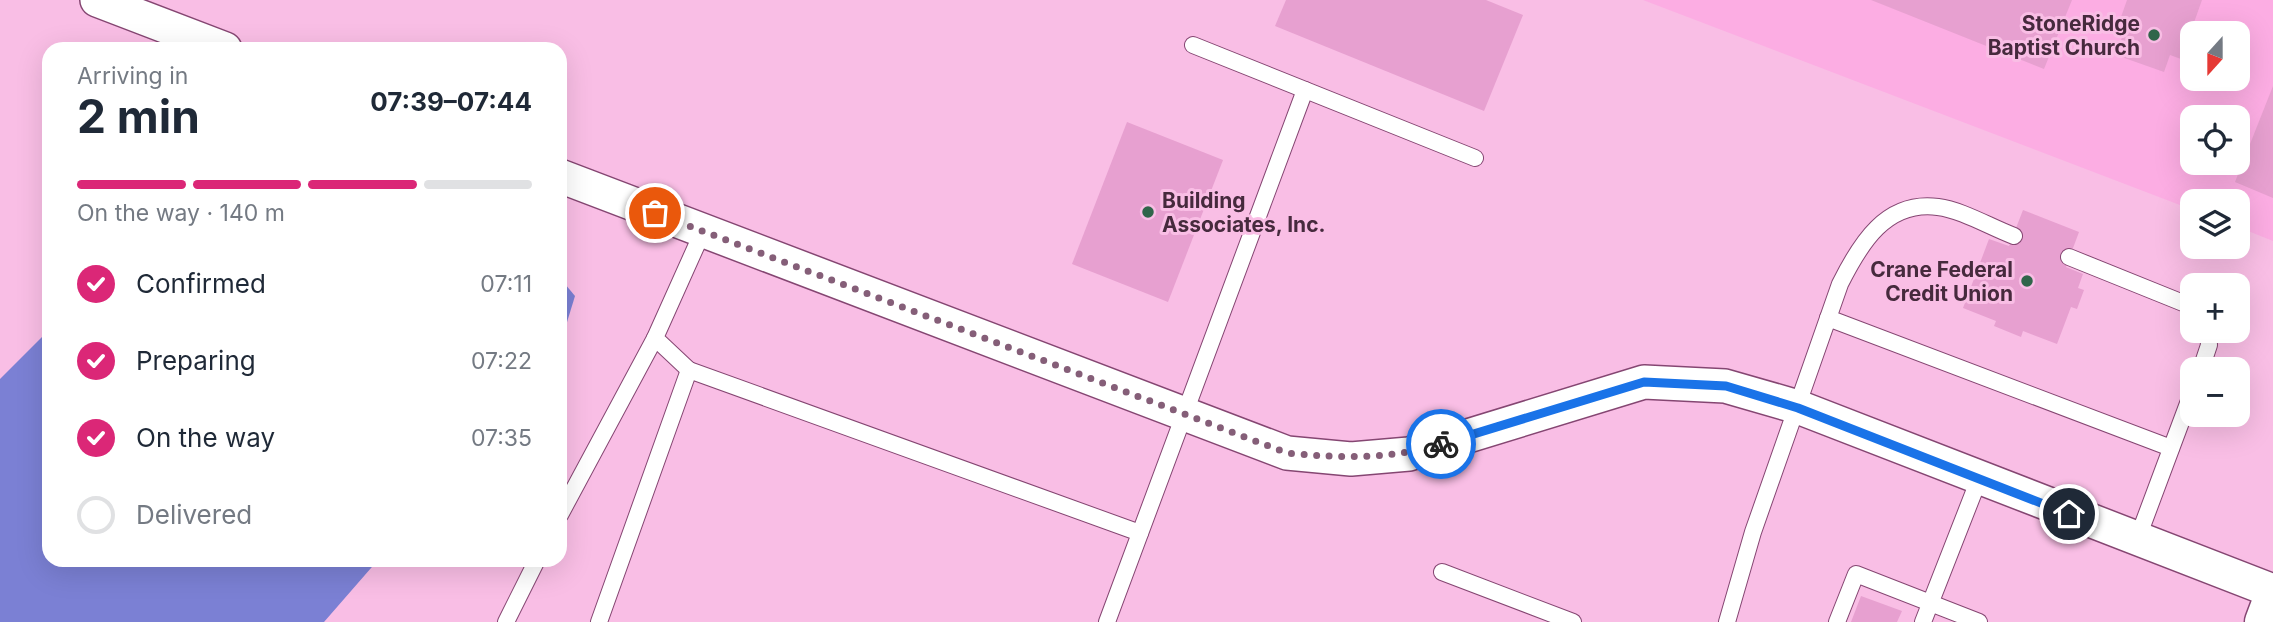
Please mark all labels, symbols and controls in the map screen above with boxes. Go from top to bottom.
place label: StoneRidge Baptist Church [1988,11,2140,60]
north arrow [2180,21,2250,91]
map controls [2180,21,2250,427]
marker: StoneRidge Baptist Church [2146,27,2162,43]
text: Arriving in [77,62,188,90]
text: 07:39–07:44 [370,86,532,117]
text: 2 min [77,88,200,144]
button: locate [2180,105,2250,175]
pin [625,183,685,243]
place label: Building Associates, Inc. [1162,188,1326,237]
button: layers [2180,189,2250,259]
icon: bag [636,194,674,232]
text: On the way · 140 m [77,199,285,227]
marker: Building Associates, Inc. [1140,204,1156,220]
place label: Crane Federal Credit Union [1870,257,2013,306]
icon: check [77,265,115,303]
text: Confirmed [136,268,266,299]
text: 07:11 [480,270,532,298]
marker: Crane Federal Credit Union [2019,273,2035,289]
button: + [2180,273,2250,343]
icon: check [77,342,115,380]
text: Preparing [136,345,256,376]
text: 07:22 [471,347,532,375]
button: − [2180,357,2250,427]
courier [1406,409,1476,479]
icon: check [77,419,115,457]
text: On the way [136,422,275,453]
text: 07:35 [471,424,532,452]
icon: bike [1422,425,1460,463]
pin [2039,484,2099,544]
icon: home [2050,495,2088,533]
text: Delivered [136,499,252,530]

